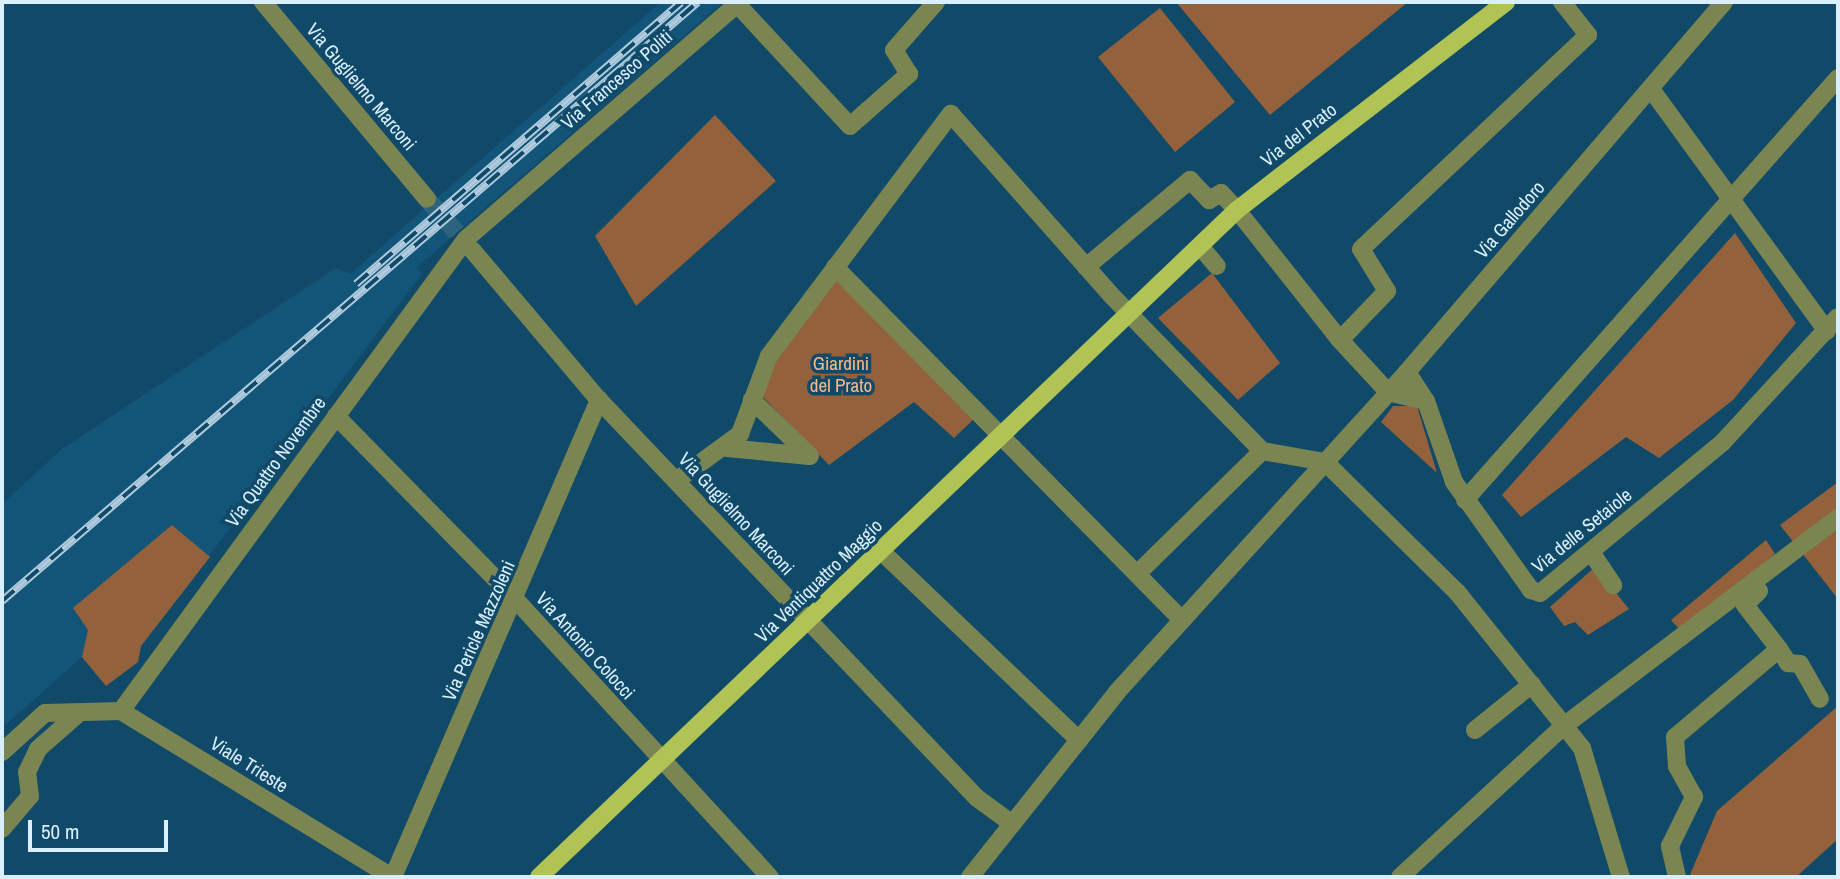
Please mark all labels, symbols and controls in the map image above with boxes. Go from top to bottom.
street label: Via Guglielmo Marconi [301,19,421,155]
street label: Via Francesco Politi [557,25,677,135]
street label: Via del Prato [1257,98,1341,172]
street label: Via Gallodoro [1470,177,1550,263]
park label: Giardini del Prato [810,353,872,397]
street label: Via Quattro Novembre [221,392,331,532]
street label: Via Guglielmo Marconi [673,448,799,580]
street label: Via delle Setaiole [1527,484,1637,578]
street label: Via Ventiquattro Maggio [751,515,887,647]
street label: Via Pericle Mazzoleni [438,557,520,705]
street label: Via Antonio Colocci [531,587,639,705]
street label: Viale Trieste [206,732,292,798]
scale bar [32,806,172,850]
text: 50 m [41,817,79,846]

